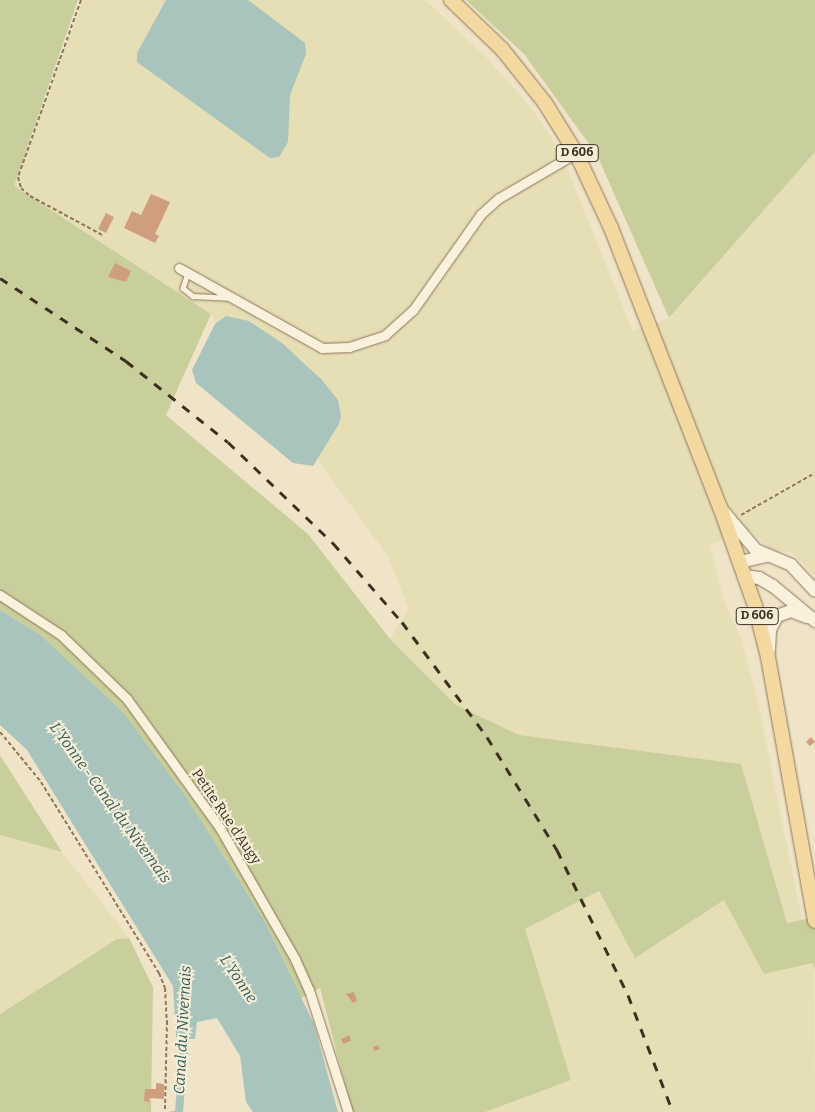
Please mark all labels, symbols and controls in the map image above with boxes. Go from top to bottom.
road number: D 606 [554,144,600,162]
road number: D 606 [734,606,780,626]
water label: L'Yonne - Canal du Nivernais [46,719,174,887]
street label: Petite Rue d'Augy [188,766,264,868]
water label: L'Yonne [216,952,260,1006]
water label: Canal du Nivernais [171,965,195,1095]

